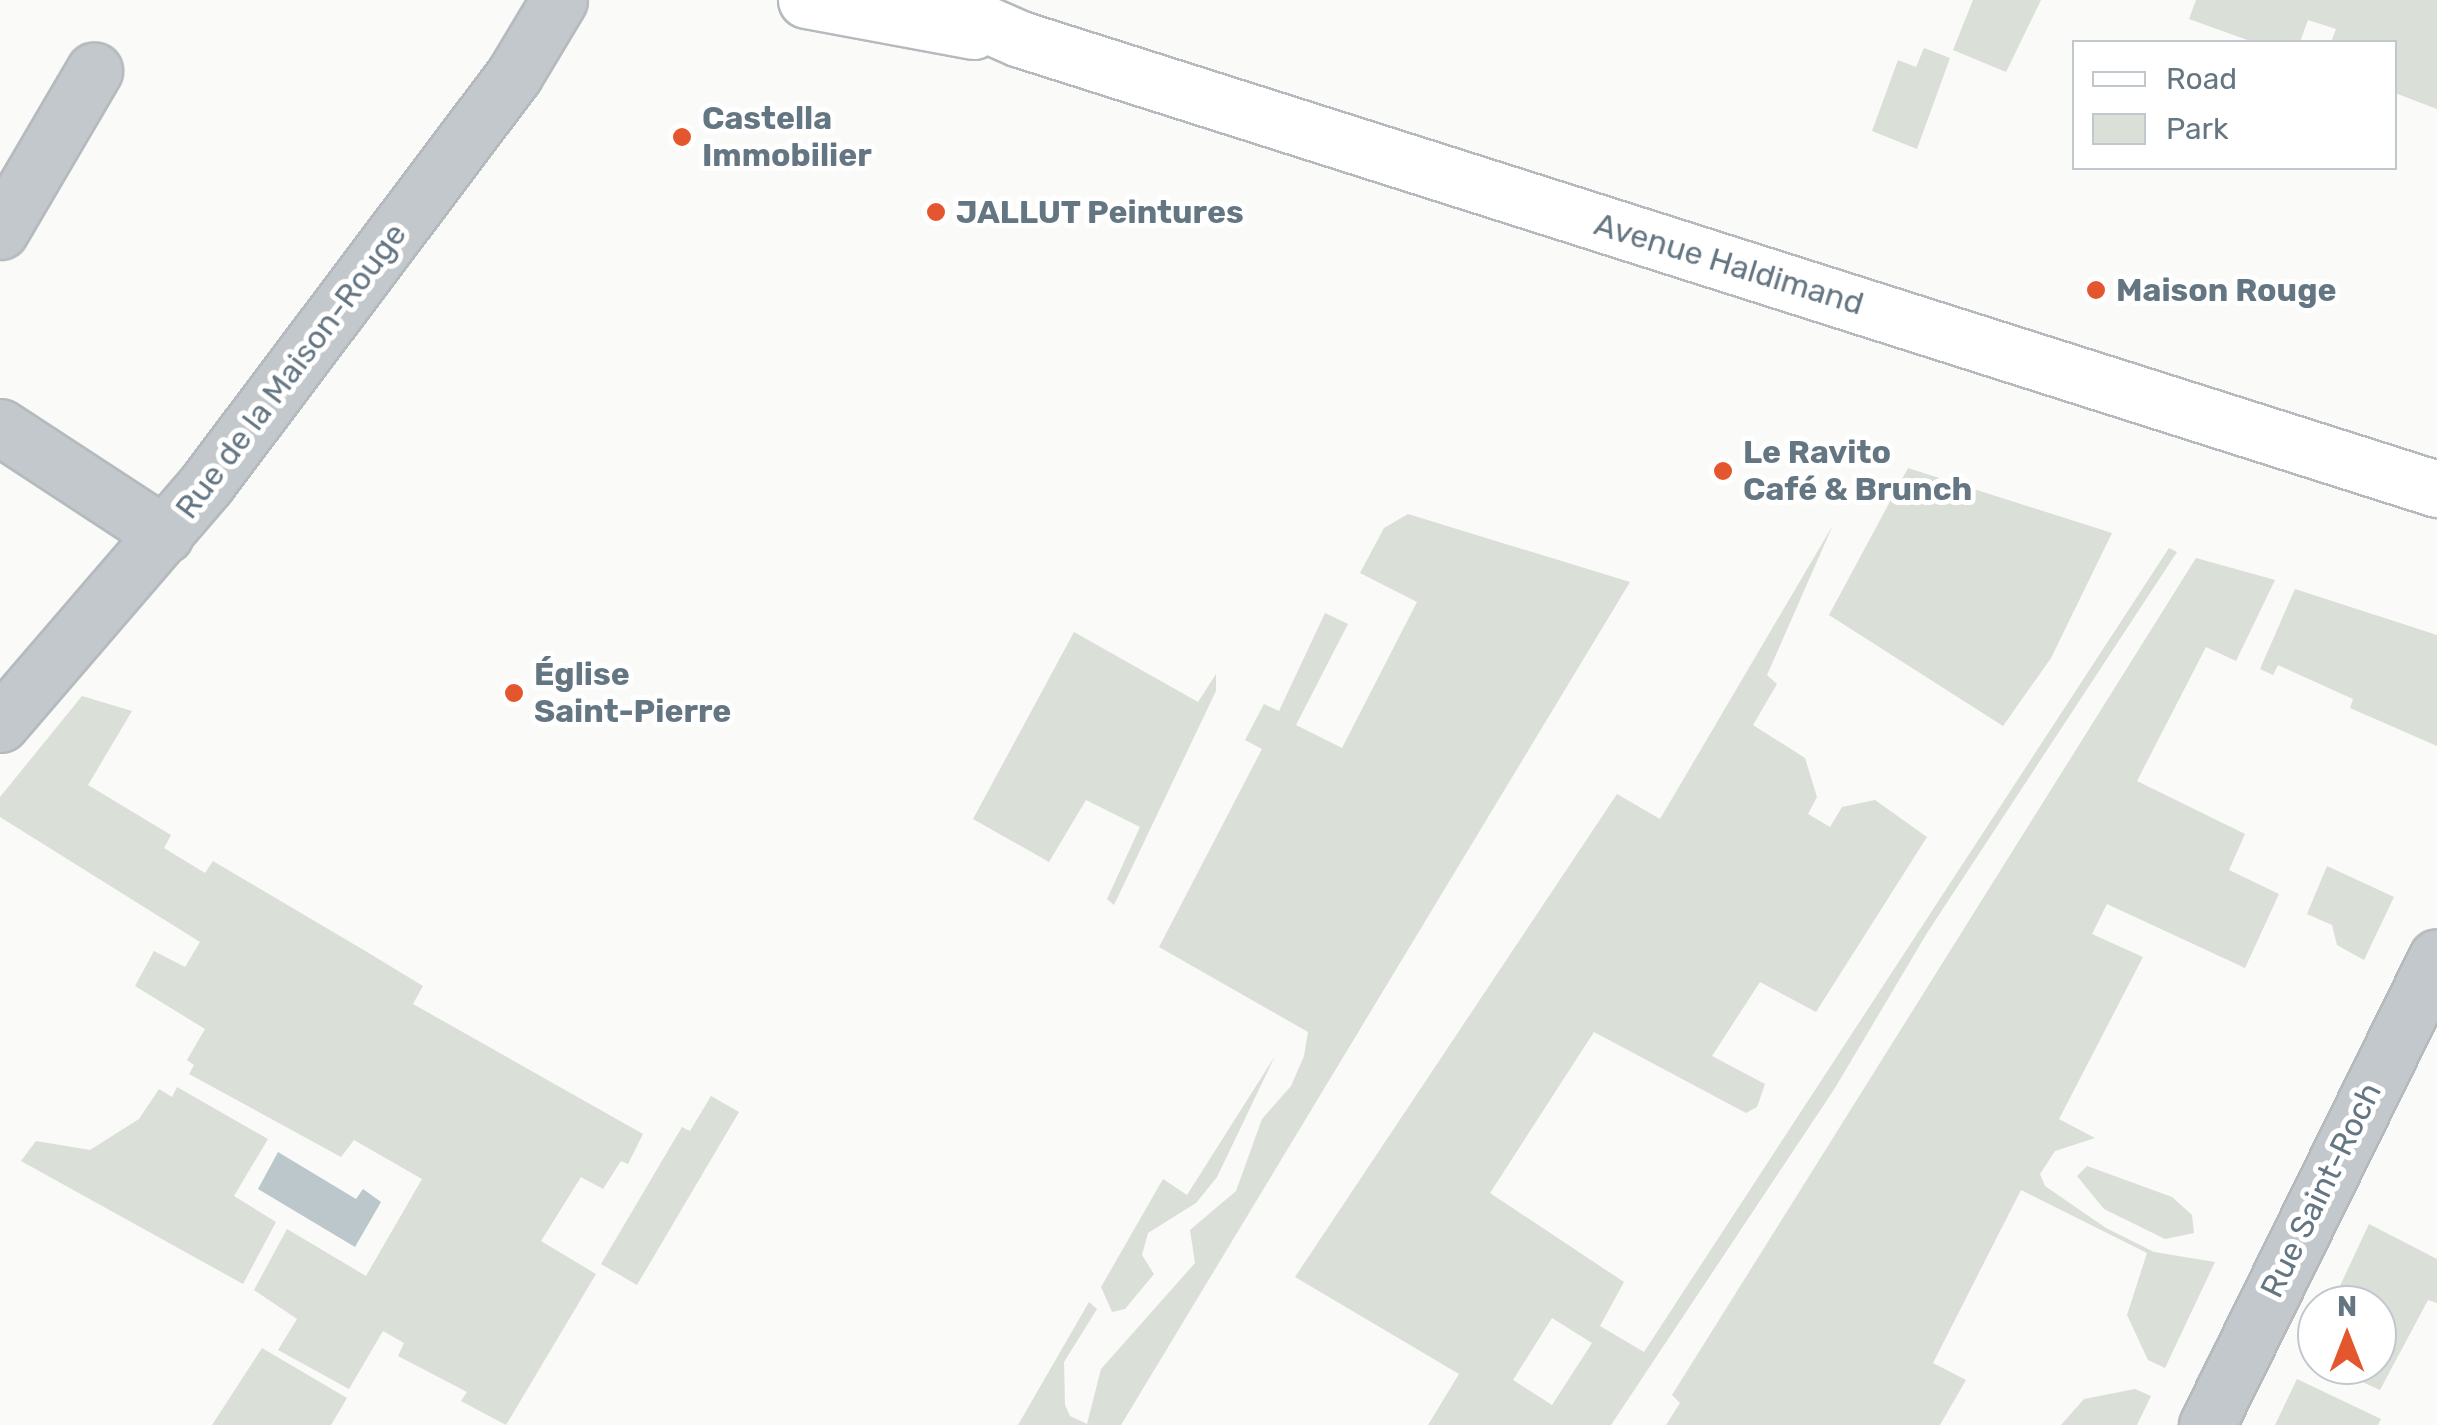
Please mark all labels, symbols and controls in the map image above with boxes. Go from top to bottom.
legend [2072,40,2397,170]
text: Road [2166,61,2237,97]
place label: Castella Immobilier [702,100,872,175]
text: Park [2166,111,2228,147]
marker: Castella Immobilier [671,126,693,148]
place label: JALLUT Peintures [956,193,1244,231]
marker: JALLUT Peintures [925,201,947,223]
street label: Avenue Haldimand [1590,205,1868,323]
street label: Rue de la Maison-Rouge [167,216,415,526]
place label: Maison Rouge [2116,271,2336,309]
marker: Maison Rouge [2085,279,2107,301]
place label: Le Ravito Café & Brunch [1743,434,1972,509]
marker: Le Ravito Café & Brunch [1712,460,1734,482]
place label: Église Saint-Pierre [534,656,731,731]
marker: Église Saint-Pierre [503,682,525,704]
street label: Rue Saint-Roch [2252,1076,2390,1304]
north arrow [2297,1285,2397,1385]
text: N [2337,1290,2357,1323]

